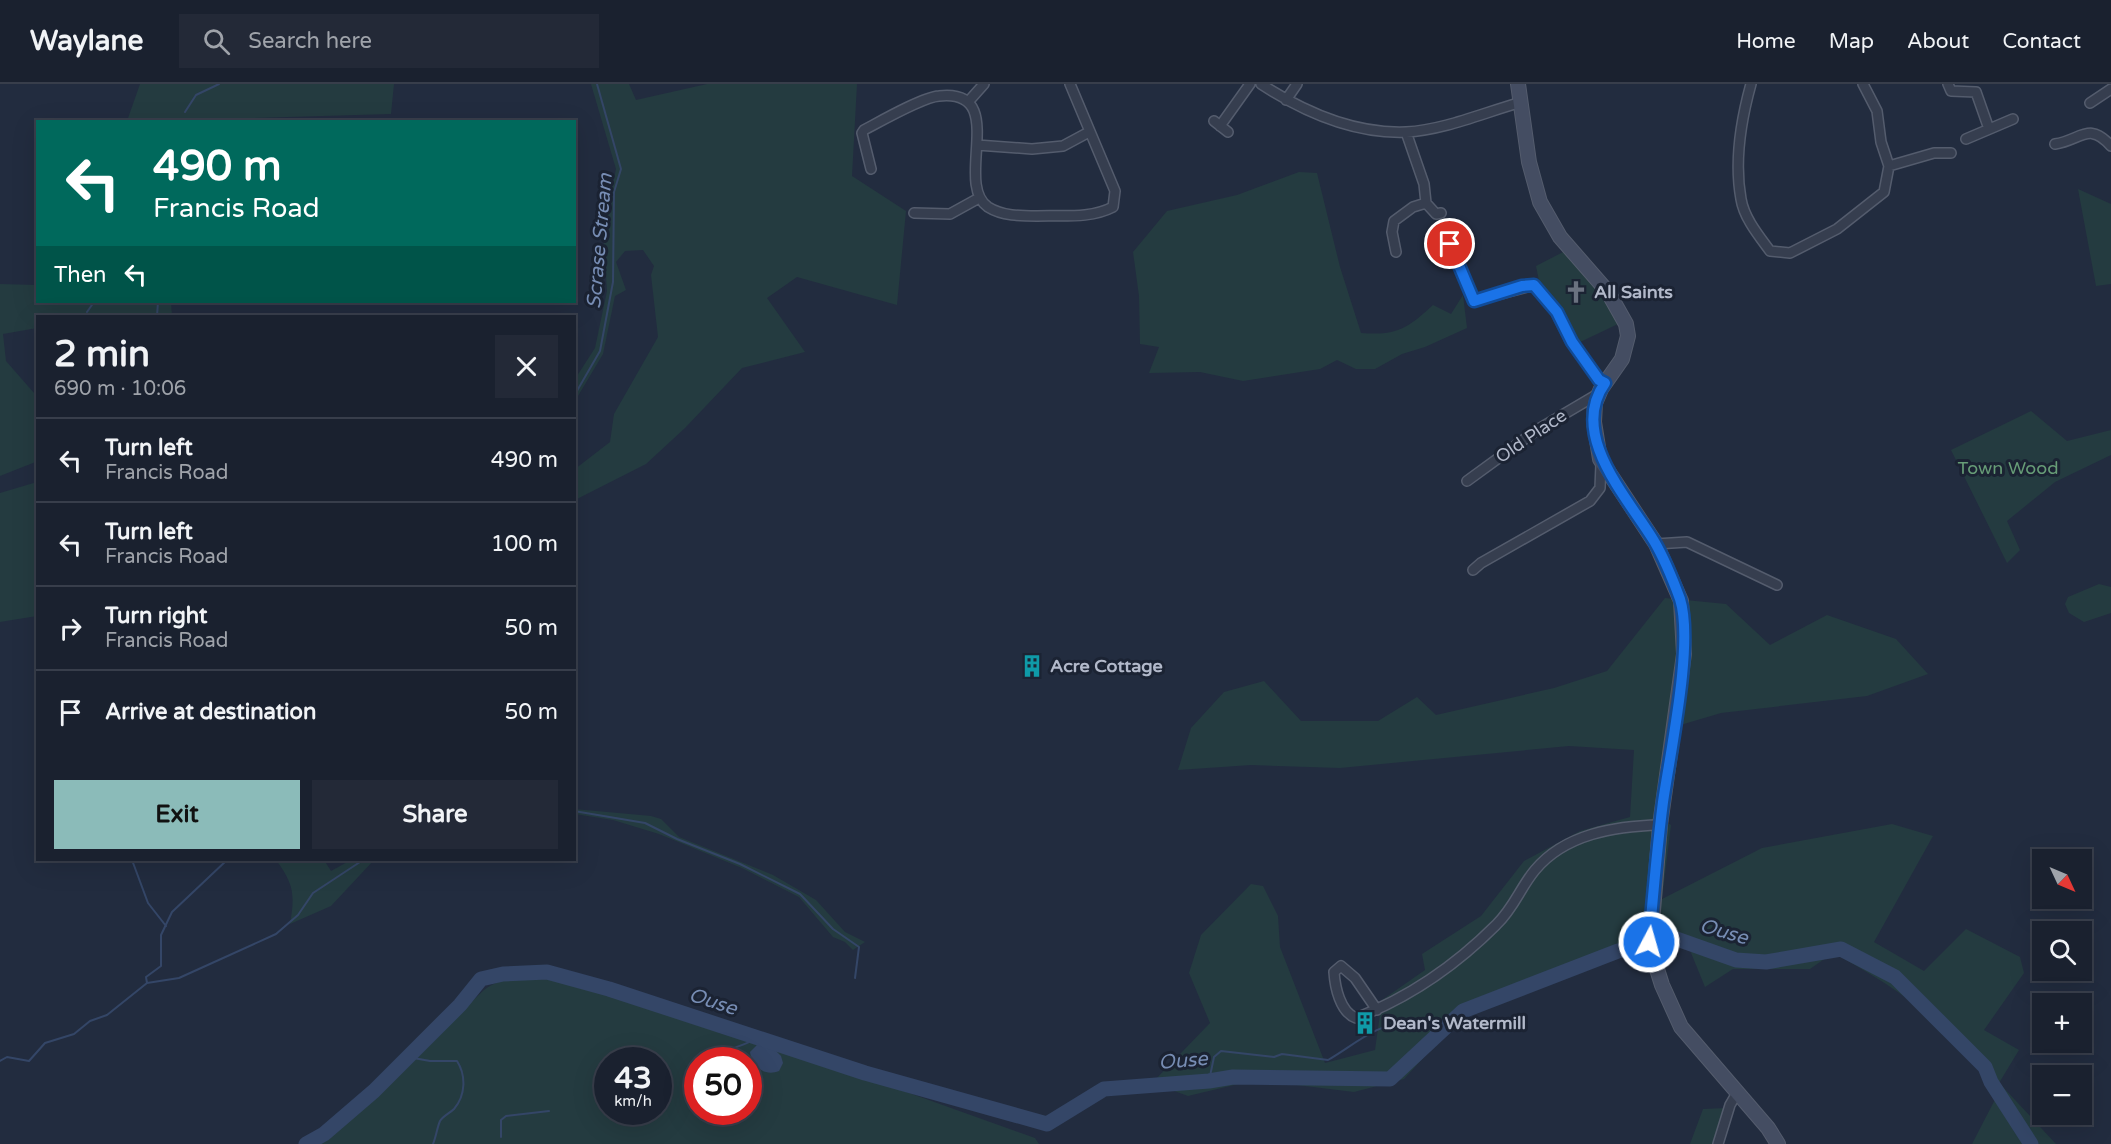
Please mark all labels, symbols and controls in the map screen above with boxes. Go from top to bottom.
search box [179,14,599,68]
text: Waylane [30,24,143,58]
icon: search [200,25,233,58]
text: Search here [248,28,372,54]
text: Home [1736,29,1796,54]
text: Map [1829,29,1874,54]
text: About [1907,29,1969,54]
text: Contact [2002,29,2081,54]
text: 490 m [153,141,282,192]
icon: left [54,144,132,222]
water label: Scrase Stream [582,172,618,310]
text: Francis Road [153,192,320,225]
pin [1424,218,1475,269]
icon: arrive [1433,227,1466,260]
icon: left [119,258,152,291]
text: Then [54,262,107,288]
church icon: All Saints [1563,279,1589,305]
place label: All Saints [1594,281,1673,303]
text: 2 min [54,333,150,376]
button: close [495,335,558,398]
text: 690 m · 10:06 [54,377,186,401]
street label: Old Place [1491,404,1571,468]
text: Turn left [105,435,193,461]
icon: left [54,444,87,477]
text: 490 m [491,447,558,473]
park label: Town Wood [1957,457,2059,479]
text: Francis Road [105,461,228,485]
text: Turn left [105,519,193,545]
icon: left [54,528,87,561]
text: 100 m [491,531,558,557]
text: Francis Road [105,545,228,569]
text: Turn right [105,603,207,629]
icon: right [54,612,87,645]
text: 50 m [504,615,558,641]
text: Francis Road [105,629,228,653]
building icon: Acre Cottage [1019,653,1045,679]
place label: Acre Cottage [1050,655,1163,677]
icon: arrive [54,696,87,729]
text: Arrive at destination [105,699,316,725]
text: 50 m [504,699,558,725]
button: Exit [54,780,300,849]
button: Share [312,780,558,849]
north arrow [2032,849,2092,909]
map controls [2032,849,2092,1125]
position arrow [1617,910,1681,974]
water label: Ouse [1697,914,1752,951]
button: search [2032,921,2092,981]
water label: Ouse [686,983,741,1021]
button: + [2032,993,2092,1053]
building icon: Dean's Watermill [1352,1010,1378,1036]
place label: Dean's Watermill [1383,1012,1526,1034]
speed limit sign: 50 [684,1047,762,1125]
water label: Ouse [1158,1047,1210,1075]
text: 43 [614,1060,652,1097]
button: − [2032,1065,2092,1125]
text: km/h [614,1092,652,1110]

